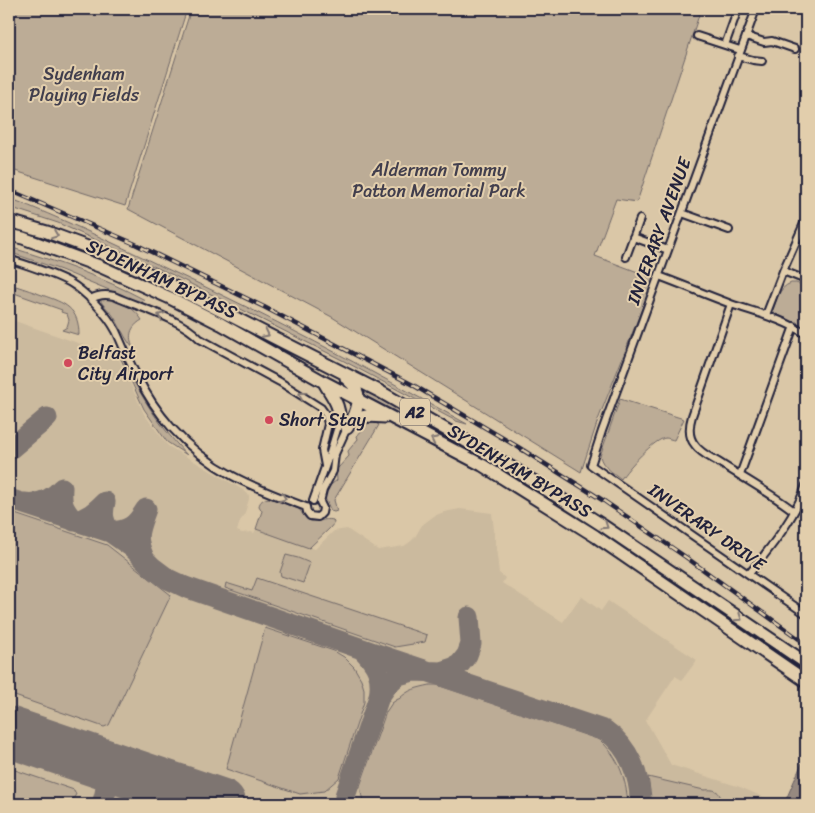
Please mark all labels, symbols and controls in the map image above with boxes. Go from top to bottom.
park label: Sydenham Playing Fields [29,58,140,111]
street label: INVERARY AVENUE [617,152,701,310]
park label: Alderman Tommy Patton Memorial Park [352,154,526,207]
one-way arrow [51,229,59,239]
street label: SYDENHAM BYPASS [81,230,243,328]
one-way arrow [157,311,166,322]
one-way arrow [260,328,269,338]
place label: Belfast City Airport [78,337,174,390]
marker: Belfast City Airport [62,357,74,369]
one-way arrow [298,392,307,402]
road number: A2 [400,398,430,426]
place label: Short Stay [279,404,366,436]
marker: Short Stay [263,414,275,426]
street label: SYDENHAM BYPASS [441,415,599,527]
one-way arrow [430,436,439,446]
street label: INVERARY DRIVE [641,474,773,580]
one-way arrow [278,492,287,502]
one-way arrow [599,520,608,529]
one-way arrow [733,612,743,621]

